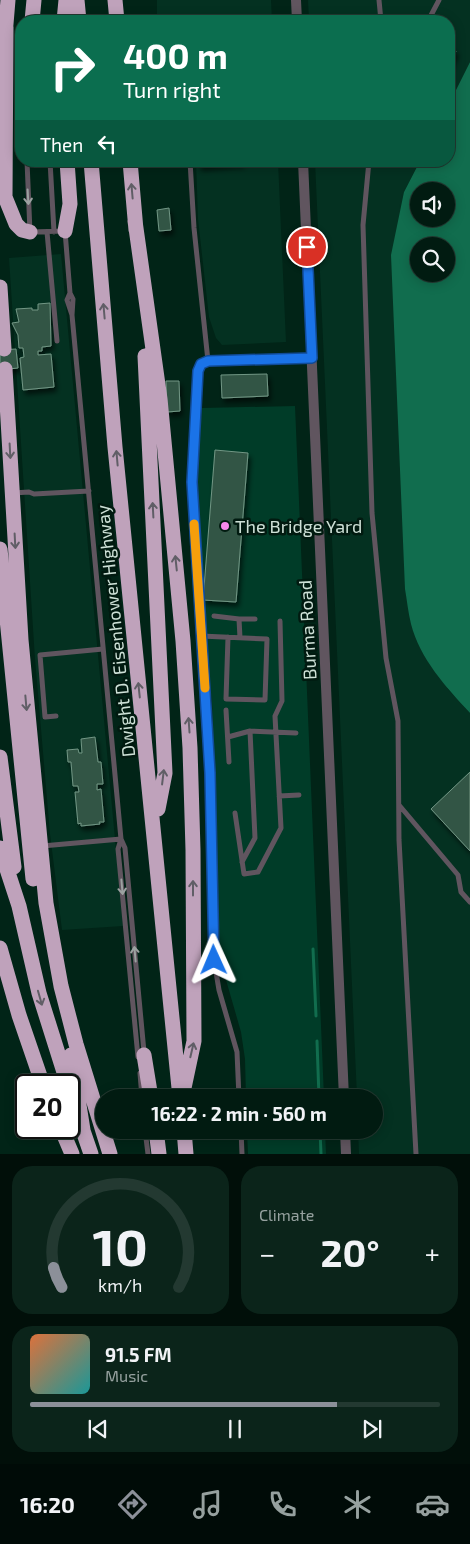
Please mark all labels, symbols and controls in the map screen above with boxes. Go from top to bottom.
text: 400 m [123,34,228,76]
icon: right [40,35,105,100]
text: Turn right [123,76,221,102]
icon: left [93,130,121,158]
text: Then [40,133,83,156]
map controls [410,182,455,282]
button: sound [410,182,455,227]
one-way arrow [128,184,137,200]
one-way arrow [24,188,33,204]
pin [286,226,328,268]
icon: arrive [293,233,321,261]
button: search [410,237,455,282]
one-way arrow [99,303,109,319]
one-way arrow [6,443,15,459]
one-way arrow [112,451,121,467]
one-way arrow [148,502,157,518]
street label: Dwight D. Eisenhower Highway [91,503,139,758]
place label: The Bridge Yard [235,515,362,537]
marker: The Bridge Yard [219,520,231,532]
one-way arrow [10,533,19,549]
one-way arrow [171,556,181,572]
street label: Burma Road [293,580,321,680]
one-way arrow [134,682,144,698]
one-way arrow [21,695,31,711]
one-way arrow [184,718,193,734]
one-way arrow [158,770,168,786]
one-way arrow [117,879,127,895]
one-way arrow [188,880,198,896]
position arrow [187,933,239,985]
one-way arrow [130,947,140,963]
one-way arrow [36,990,46,1006]
one-way arrow [188,1042,197,1058]
speed limit sign: 20 [15,1074,80,1139]
text: 16:22 · 2 min · 560 m [151,1102,327,1125]
text: Climate [259,1205,314,1224]
text: 10 [93,1214,148,1276]
text: 20° [320,1229,380,1275]
text: − [259,1236,275,1270]
text: + [425,1236,440,1270]
text: km/h [98,1274,143,1296]
text: 91.5 FM [105,1343,172,1366]
text: Music [105,1366,148,1385]
icon: previous [84,1415,112,1443]
icon: pause [221,1415,249,1443]
icon: next [358,1415,386,1443]
icon: directions [115,1487,150,1522]
icon: music [190,1487,225,1522]
icon: phone [265,1487,300,1522]
icon: climate [340,1487,375,1522]
icon: car [415,1487,450,1522]
text: 16:20 [20,1491,75,1517]

